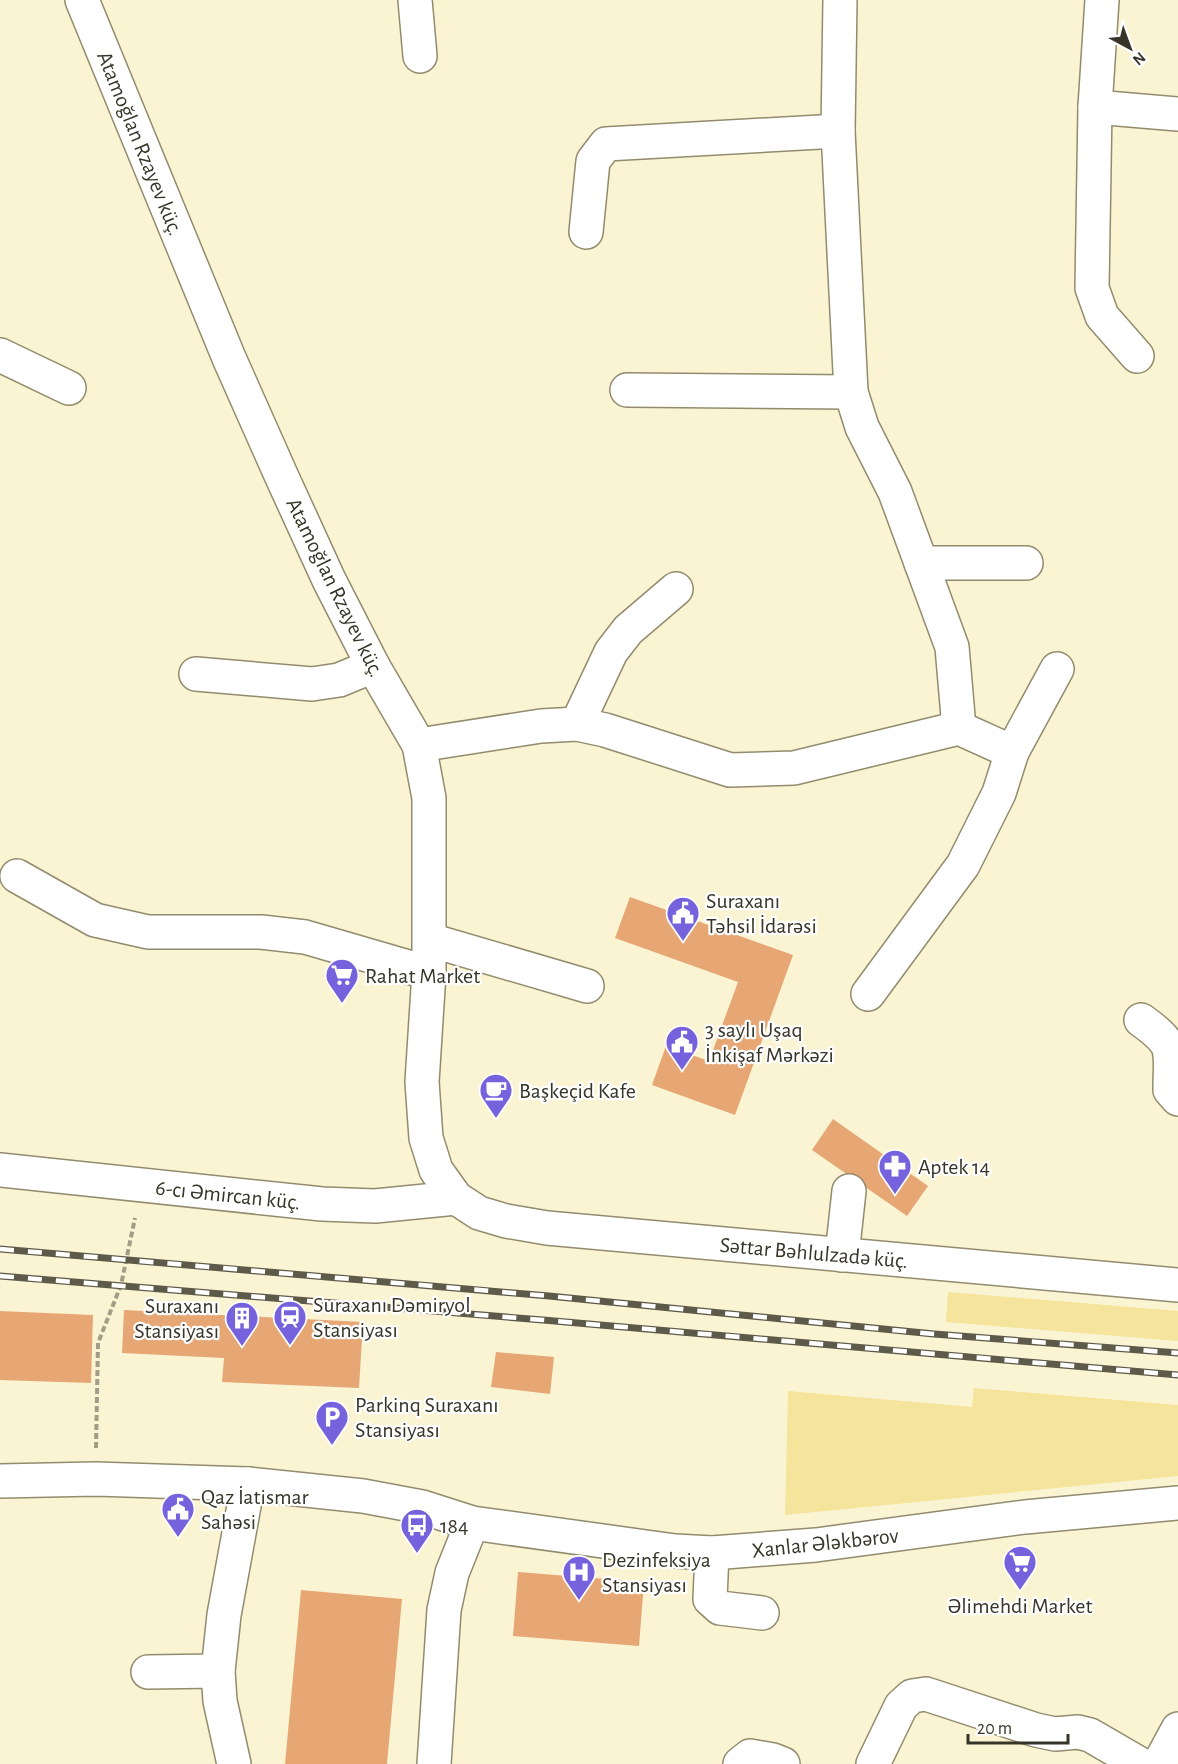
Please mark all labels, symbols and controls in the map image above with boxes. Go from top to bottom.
north arrow [1100,18,1160,78]
street label: Atamoğlan Rzayev küç. [93,48,187,238]
text: N [1130,49,1149,68]
street label: Atamoğlan Rzayev küç. [282,494,388,680]
place label: Suraxanı Təhsil İdarəsi [706,890,817,937]
public building icon: Suraxanı Təhsil İdarəsi [665,895,701,942]
supermarket icon: Rahat Market [324,957,360,1004]
place label: Rahat Market [365,965,480,987]
place label: 3 saylı Uşaq İnkişaf Mərkəzi [705,1019,834,1066]
public building icon: 3 saylı Uşaq İnkişaf Mərkəzi [664,1024,700,1071]
cafe icon: Başkeçid Kafe [478,1072,514,1119]
place label: Başkeçid Kafe [519,1080,636,1102]
pharmacy icon: Aptek 14 [877,1148,913,1195]
place label: Aptek 14 [918,1156,990,1178]
street label: 6-cı Əmircan küç. [154,1176,301,1214]
street label: Səttar Bəhlulzadə küç. [719,1234,909,1272]
place label: Suraxanı Dəmiryol Stansiyası [313,1294,471,1341]
place label: Suraxanı Stansiyası [134,1295,219,1342]
station icon: Suraxanı Dəmiryol Stansiyası [272,1299,308,1346]
building icon: Suraxanı Stansiyası [224,1300,260,1347]
place label: Parkinq Suraxanı Stansiyası [355,1394,499,1441]
parking icon: Parkinq Suraxanı Stansiyası [314,1399,350,1446]
place label: Qaz İatismar Sahəsi [201,1486,309,1533]
public building icon: Qaz İatismar Sahəsi [160,1491,196,1538]
bus stop icon: 184 [399,1507,435,1554]
place label: 184 [440,1515,469,1537]
street label: Xanlar Ələkbərov [751,1524,900,1562]
supermarket icon: Əlimehdi Market [1002,1544,1038,1591]
place label: Dezinfeksiya Stansiyası [602,1549,711,1596]
hospital icon: Dezinfeksiya Stansiyası [561,1554,597,1601]
place label: Əlimehdi Market [947,1595,1093,1617]
scale bar [968,1707,1068,1745]
text: 20 m [977,1720,1012,1738]

